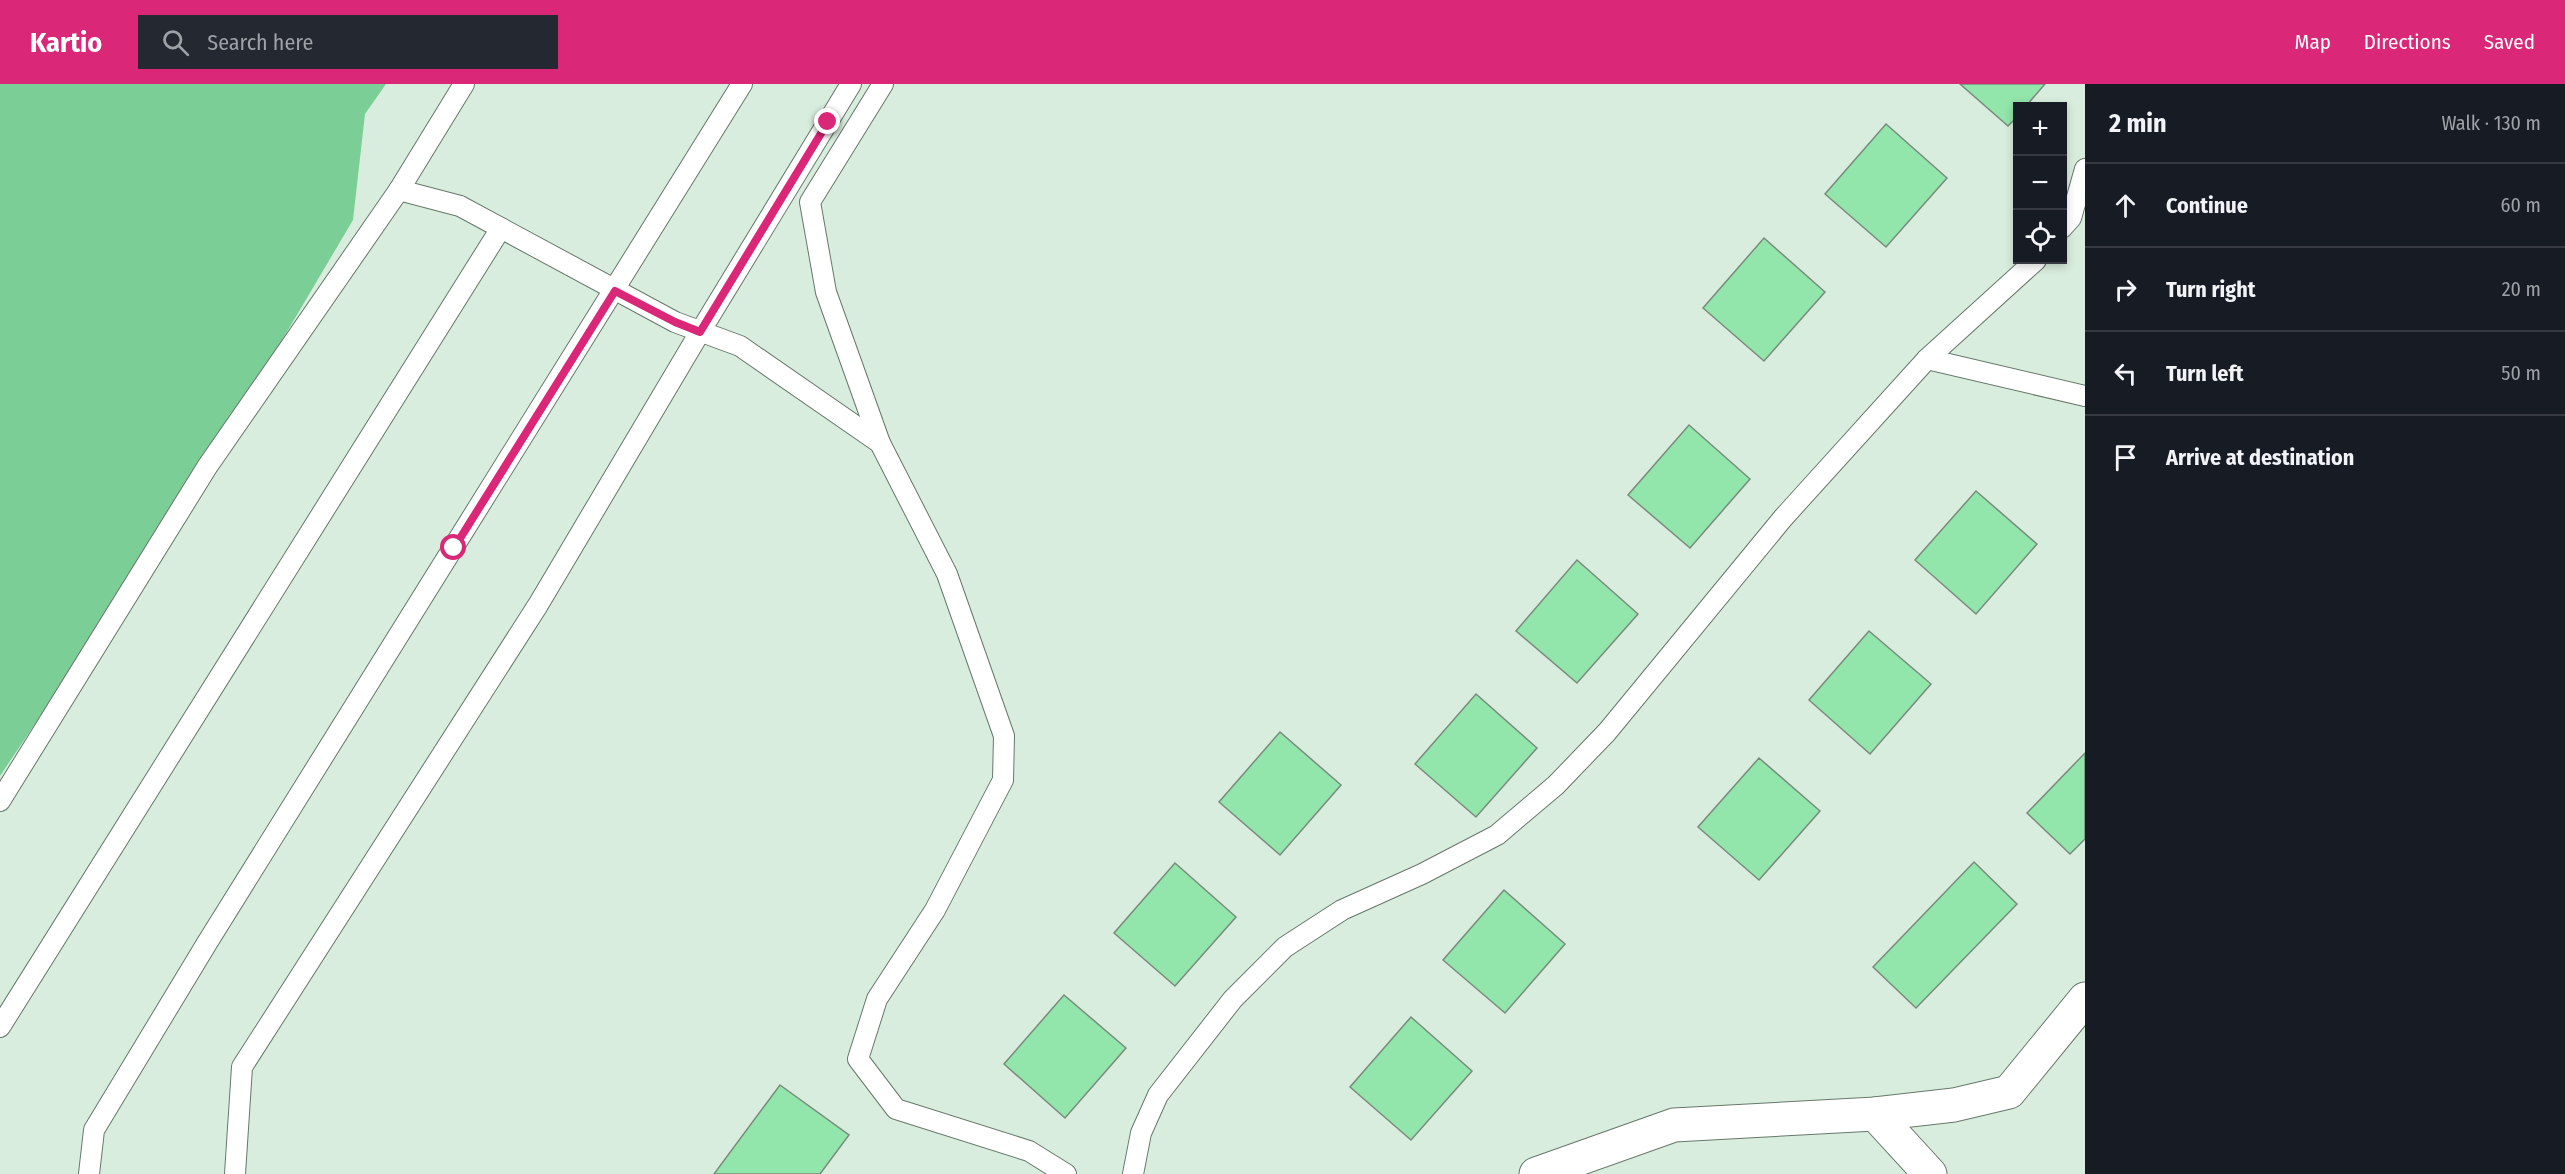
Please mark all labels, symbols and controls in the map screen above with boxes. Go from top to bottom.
search box [138,15,558,69]
text: Kartio [30,26,102,59]
icon: search [159,26,192,59]
text: Search here [207,29,313,56]
text: Map [2294,29,2331,55]
text: Directions [2364,29,2451,55]
text: Saved [2484,29,2535,55]
map controls [2013,102,2067,264]
button: + [2013,102,2067,156]
route end [814,108,840,134]
text: 2 min [2109,108,2167,139]
text: Walk · 130 m [2441,111,2541,135]
button: − [2013,156,2067,210]
icon: ahead [2109,189,2142,222]
text: Continue [2166,192,2248,219]
text: 60 m [2501,193,2541,217]
button: locate [2013,210,2067,264]
icon: right [2109,273,2142,306]
text: Turn right [2166,276,2255,303]
text: 20 m [2502,277,2541,301]
icon: left [2109,357,2142,390]
text: Turn left [2166,360,2244,387]
text: 50 m [2501,361,2541,385]
icon: arrive [2109,441,2142,474]
text: Arrive at destination [2166,444,2354,471]
route start [440,534,466,560]

